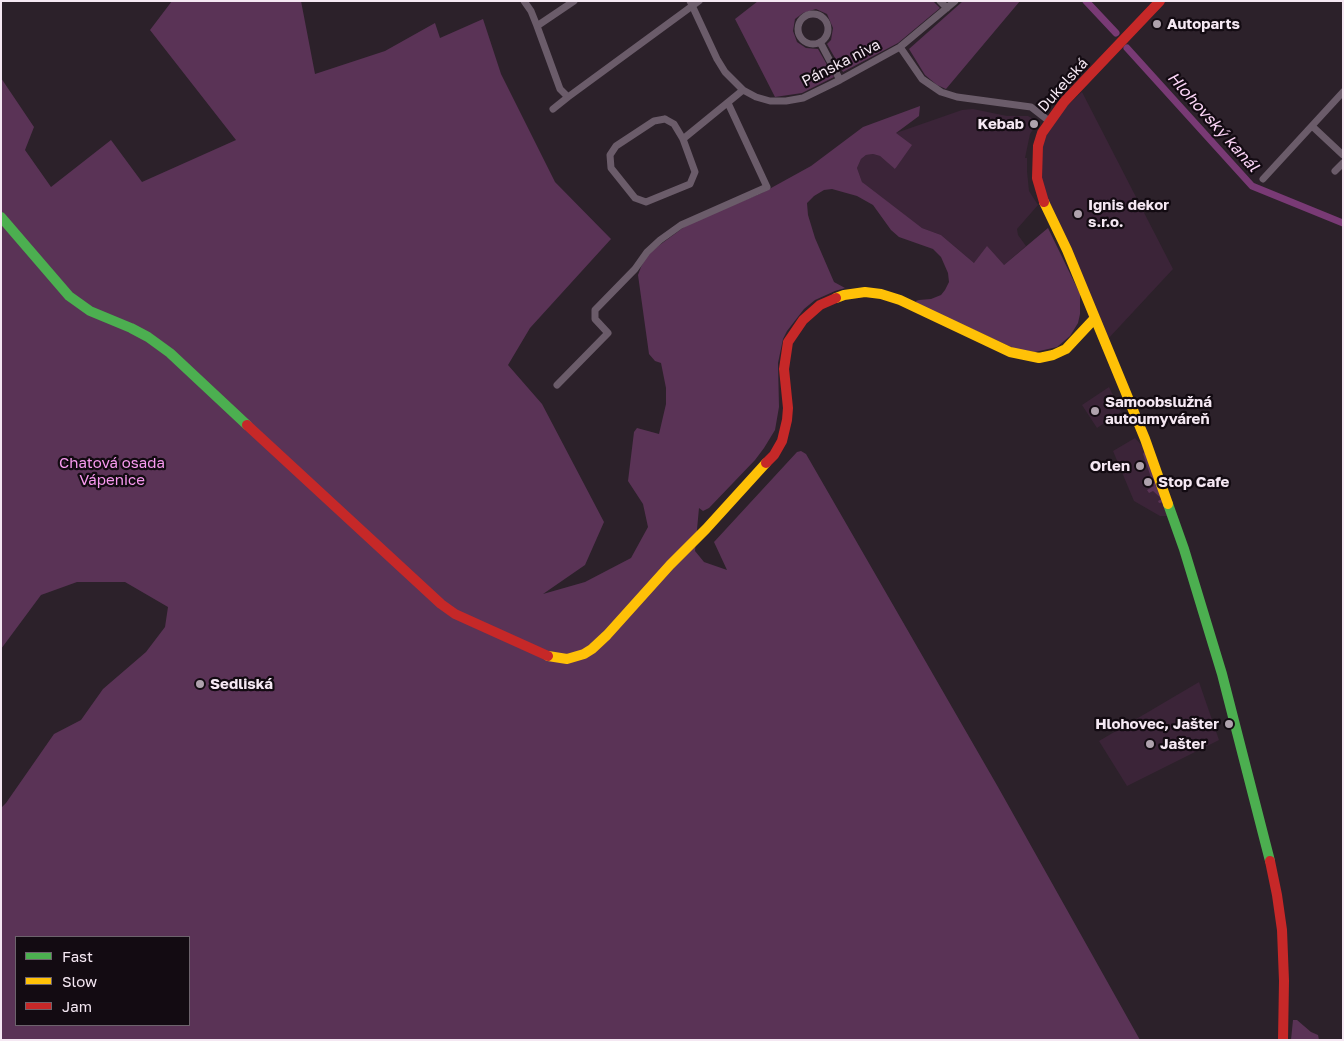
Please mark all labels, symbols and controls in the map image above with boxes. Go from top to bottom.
place label: Autoparts [1167,15,1240,33]
marker: Autoparts [1151,18,1163,30]
street label: Pánska niva [799,36,883,90]
street label: Dukelská [1034,54,1092,116]
water label: Hlohovský kanál [1163,68,1263,176]
place label: Kebab [977,115,1024,133]
marker: Kebab [1028,118,1040,130]
place label: Ignis dekor s.r.o. [1088,196,1169,231]
marker: Ignis dekor s.r.o. [1072,208,1084,220]
place label: Samoobslužná autoumyváreň [1105,393,1212,428]
marker: Samoobslužná autoumyváreň [1089,405,1101,417]
park label: Chatová osada Vápenice [59,454,165,489]
place label: Orlen [1090,457,1130,475]
marker: Orlen [1134,460,1146,472]
place label: Stop Cafe [1158,473,1229,491]
marker: Stop Cafe [1142,476,1154,488]
place label: Sedliská [210,675,273,693]
marker: Sedliská [194,678,206,690]
place label: Hlohovec, Jašter [1095,715,1219,733]
marker: Hlohovec, Jašter [1223,718,1235,730]
place label: Jašter [1160,735,1206,753]
marker: Jašter [1144,738,1156,750]
legend [15,936,190,1026]
text: Fast [62,947,93,965]
text: Slow [62,972,97,990]
text: Jam [62,997,92,1015]

